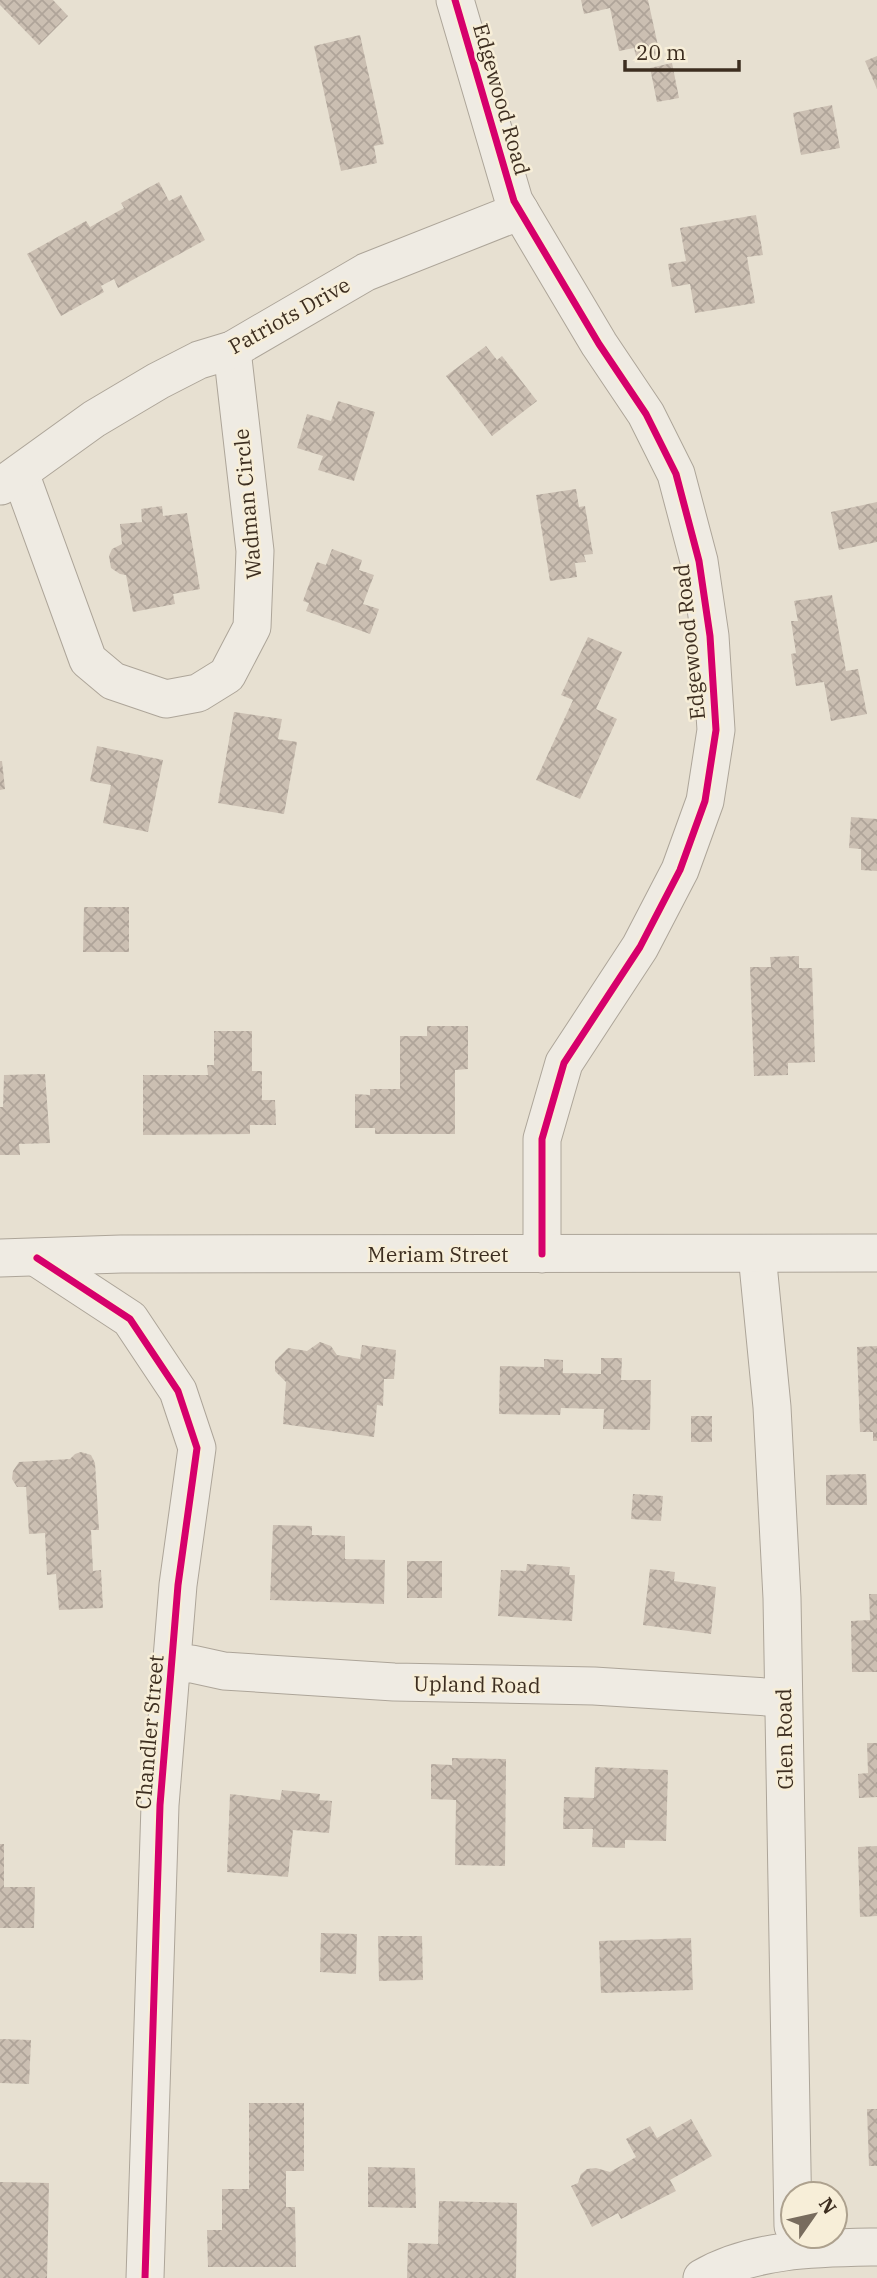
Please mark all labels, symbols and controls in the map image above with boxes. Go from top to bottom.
street label: Edgewood Road [467,20,537,178]
scale bar [625,28,739,72]
text: 20 m [636,38,686,66]
street label: Patriots Drive [223,270,355,360]
street label: Wadman Circle [226,428,268,580]
street label: Edgewood Road [667,562,711,721]
street label: Meriam Street [368,1240,508,1268]
street label: Chandler Street [128,1654,170,1810]
street label: Upland Road [413,1669,541,1699]
street label: Glen Road [769,1688,799,1790]
north arrow [779,2180,849,2250]
text: N [814,2193,842,2218]

